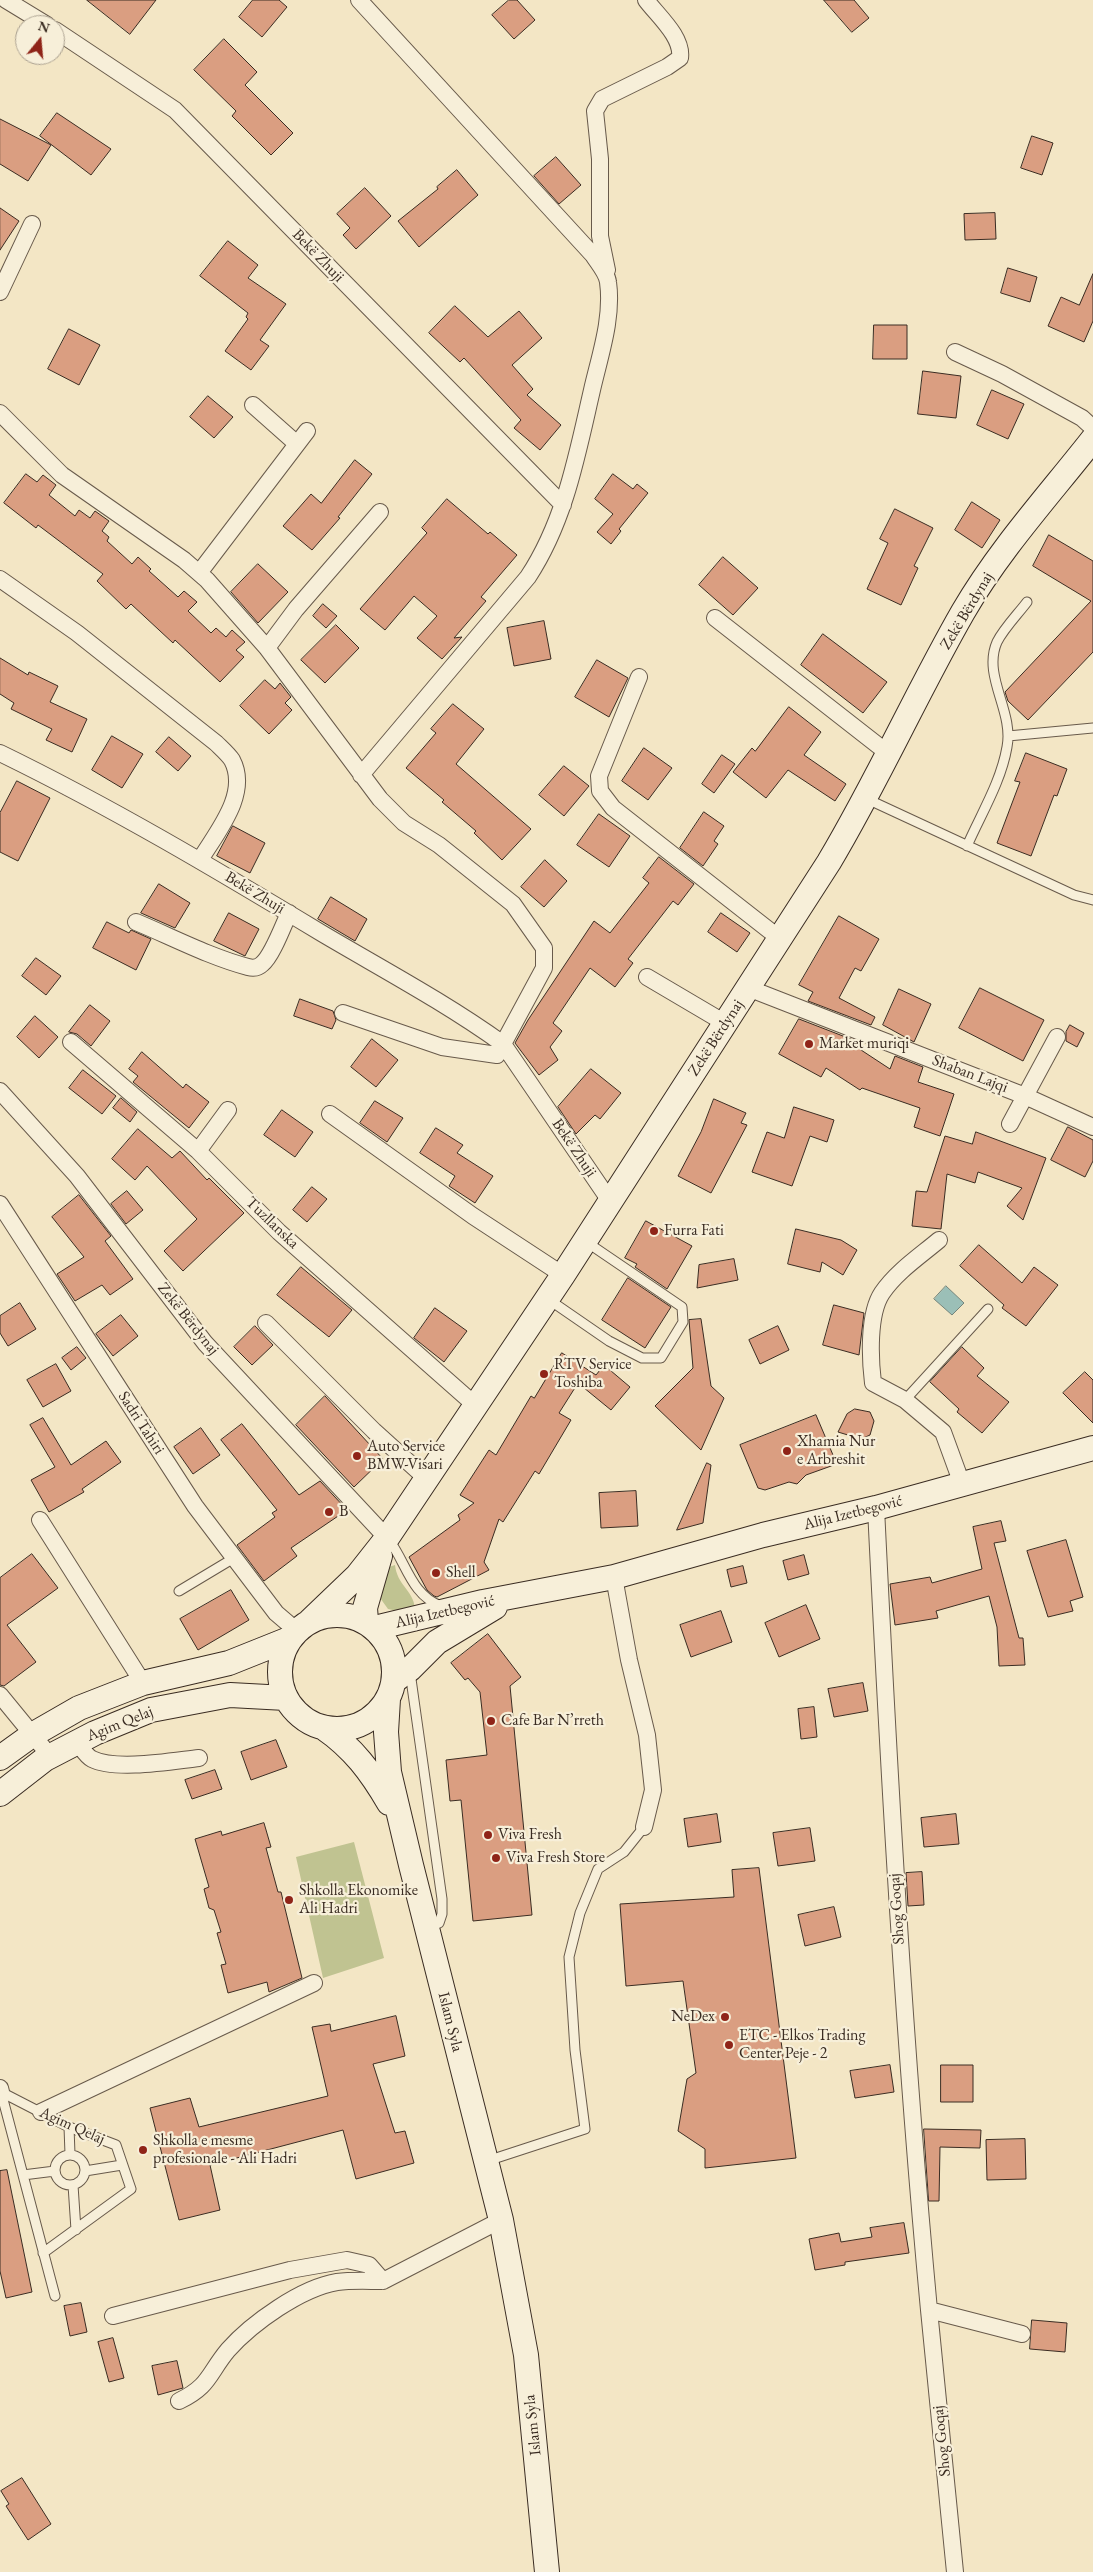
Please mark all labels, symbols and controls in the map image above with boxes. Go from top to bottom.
north arrow [15,15,65,65]
text: N [36,16,52,37]
street label: Bekë Zhuji [288,225,348,287]
street label: Zekë Bërdynaj [936,569,998,653]
street label: Bekë Zhuji [222,868,288,918]
street label: Zekë Bërdynaj [684,996,748,1080]
place label: Market muriqi [819,1034,909,1054]
marker: Market muriqi [803,1038,815,1050]
street label: Shaban Lajqi [929,1051,1011,1097]
street label: Bekë Zhuji [547,1115,601,1181]
street label: Tuzllanska [241,1193,303,1253]
place label: Furra Fati [664,1221,724,1241]
marker: Furra Fati [648,1225,660,1237]
street label: Zekë Bërdynaj [153,1279,223,1359]
place label: RTV Service Toshiba [554,1355,632,1393]
marker: RTV Service Toshiba [538,1368,550,1380]
street label: Sadri Tahiri [114,1388,168,1458]
place label: Xhamia Nur e Arbreshit [797,1432,875,1470]
place label: Auto Service BMW-Visari [367,1437,445,1475]
marker: Xhamia Nur e Arbreshit [781,1445,793,1457]
marker: Auto Service BMW-Visari [351,1450,363,1462]
street label: Alija Izetbegović [802,1491,904,1535]
place label: B [339,1502,348,1522]
marker: B [323,1506,335,1518]
place label: Shell [446,1563,476,1583]
marker: Shell [430,1567,442,1579]
street label: Alija Izetbegović [393,1591,497,1633]
street label: Agim Qelaj [84,1702,156,1746]
place label: Cafe Bar N’rreth [501,1711,604,1731]
marker: Cafe Bar N’rreth [485,1715,497,1727]
place label: Viva Fresh [498,1825,562,1845]
marker: Viva Fresh [482,1829,494,1841]
place label: Viva Fresh Store [506,1848,605,1868]
marker: Viva Fresh Store [490,1852,502,1864]
street label: Shog Goqaj [885,1873,909,1945]
place label: Shkolla Ekonomike Ali Hadri [299,1881,418,1919]
marker: Shkolla Ekonomike Ali Hadri [283,1894,295,1906]
street label: Islam Syla [433,1990,467,2054]
place label: NeDex [671,2007,715,2027]
marker: NeDex [719,2011,731,2023]
place label: ETC - Elkos Trading Center Peje - 2 [739,2026,865,2064]
marker: ETC - Elkos Trading Center Peje - 2 [723,2039,735,2051]
street label: Agim Qelaj [36,2103,108,2149]
place label: Shkolla e mesme profesionale - Ali Hadri [153,2131,297,2169]
marker: Shkolla e mesme profesionale - Ali Hadri [137,2144,149,2156]
street label: Islam Syla [520,2394,546,2456]
street label: Shog Goqaj [929,2405,955,2477]

